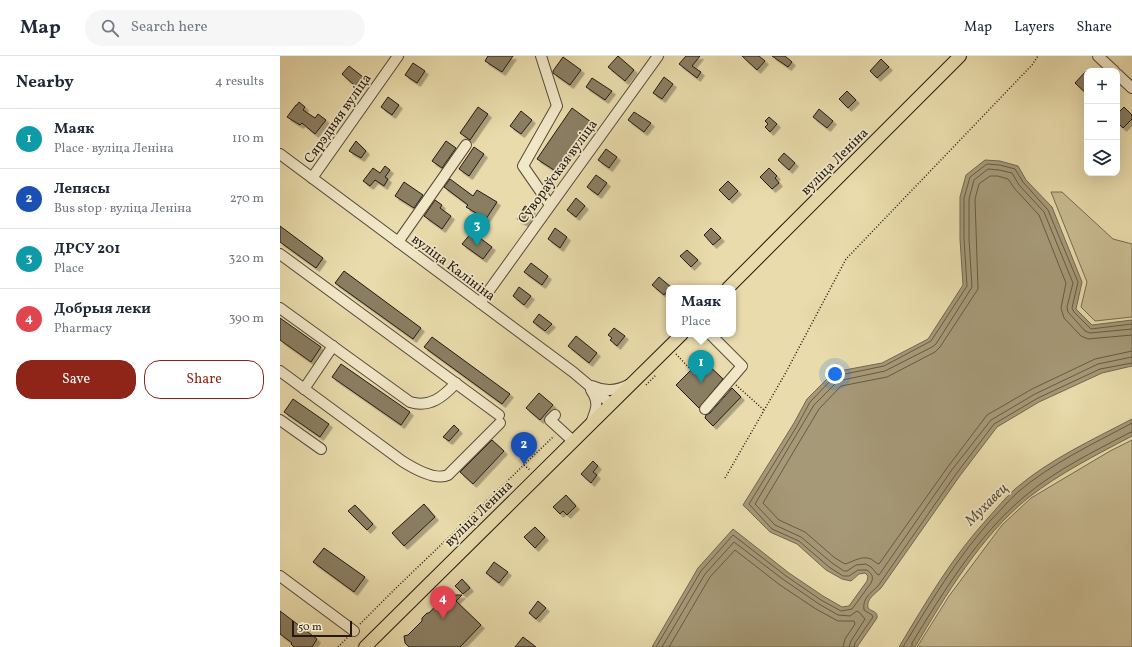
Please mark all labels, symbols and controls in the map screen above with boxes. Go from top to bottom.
search box [85,10,365,46]
text: Map [20,15,61,41]
icon: search [99,17,121,39]
text: Search here [131,17,208,38]
text: Map [964,18,992,37]
text: Layers [1014,18,1054,37]
text: Share [1076,18,1112,37]
map controls [1084,68,1120,176]
button: + [1084,68,1120,104]
street label: Сярэдняя вуліца [300,70,376,168]
text: Nearby [16,71,74,94]
text: 4 results [215,73,264,91]
button: − [1084,104,1120,140]
street label: Сувораўская вуліца [514,116,602,228]
text: Маяк [54,119,94,140]
street label: вуліца Леніна [797,124,873,200]
text: 1 [26,130,32,148]
text: 110 m [232,130,264,148]
text: Place · вуліца Леніна [54,140,174,158]
button: layers [1084,140,1120,176]
text: Лепясы [54,179,110,200]
text: 2 [26,190,32,208]
text: 270 m [230,190,264,208]
text: Bus stop · вуліца Леніна [54,200,192,218]
pin: 3 [464,213,490,246]
street label: вуліца Калініна [407,230,499,306]
text: ДРСУ 201 [54,239,120,260]
text: 3 [26,250,32,268]
text: 320 m [229,250,264,268]
text: Place [54,260,84,278]
popup [666,285,736,337]
text: Маяк [681,292,721,313]
text: Добрыя леки [54,299,151,320]
text: 4 [25,310,33,328]
text: 390 m [229,310,264,328]
text: Place [681,313,711,331]
text: Pharmacy [54,320,112,338]
pin: 1 [688,350,714,383]
button: Save [16,360,136,399]
button: Share [144,360,264,399]
your location [825,364,845,384]
pin: 2 [511,432,537,465]
street label: вуліца Леніна [441,477,517,552]
water label: Мухавец [960,479,1014,532]
pin: 4 [430,586,456,619]
scale bar [292,619,352,638]
text: 50 m [298,620,322,635]

